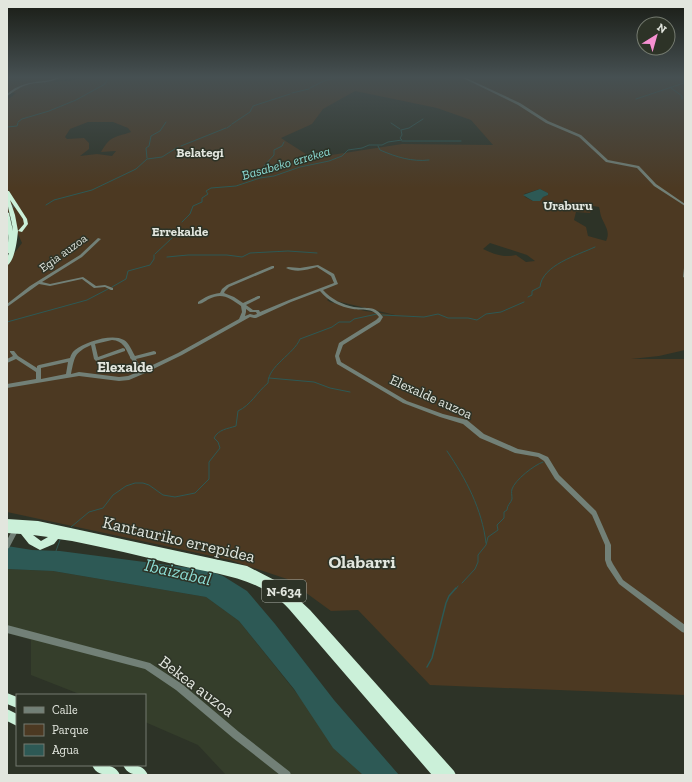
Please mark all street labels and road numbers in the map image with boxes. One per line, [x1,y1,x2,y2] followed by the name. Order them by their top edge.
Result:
[36,231,90,275] street label: Egia auzoa
[387,371,475,423] street label: Elexalde auzoa
[101,512,257,566] street label: Kantauriko errepidea
[262,580,306,602] road number: N-634
[155,651,239,721] street label: Bekea auzoa

